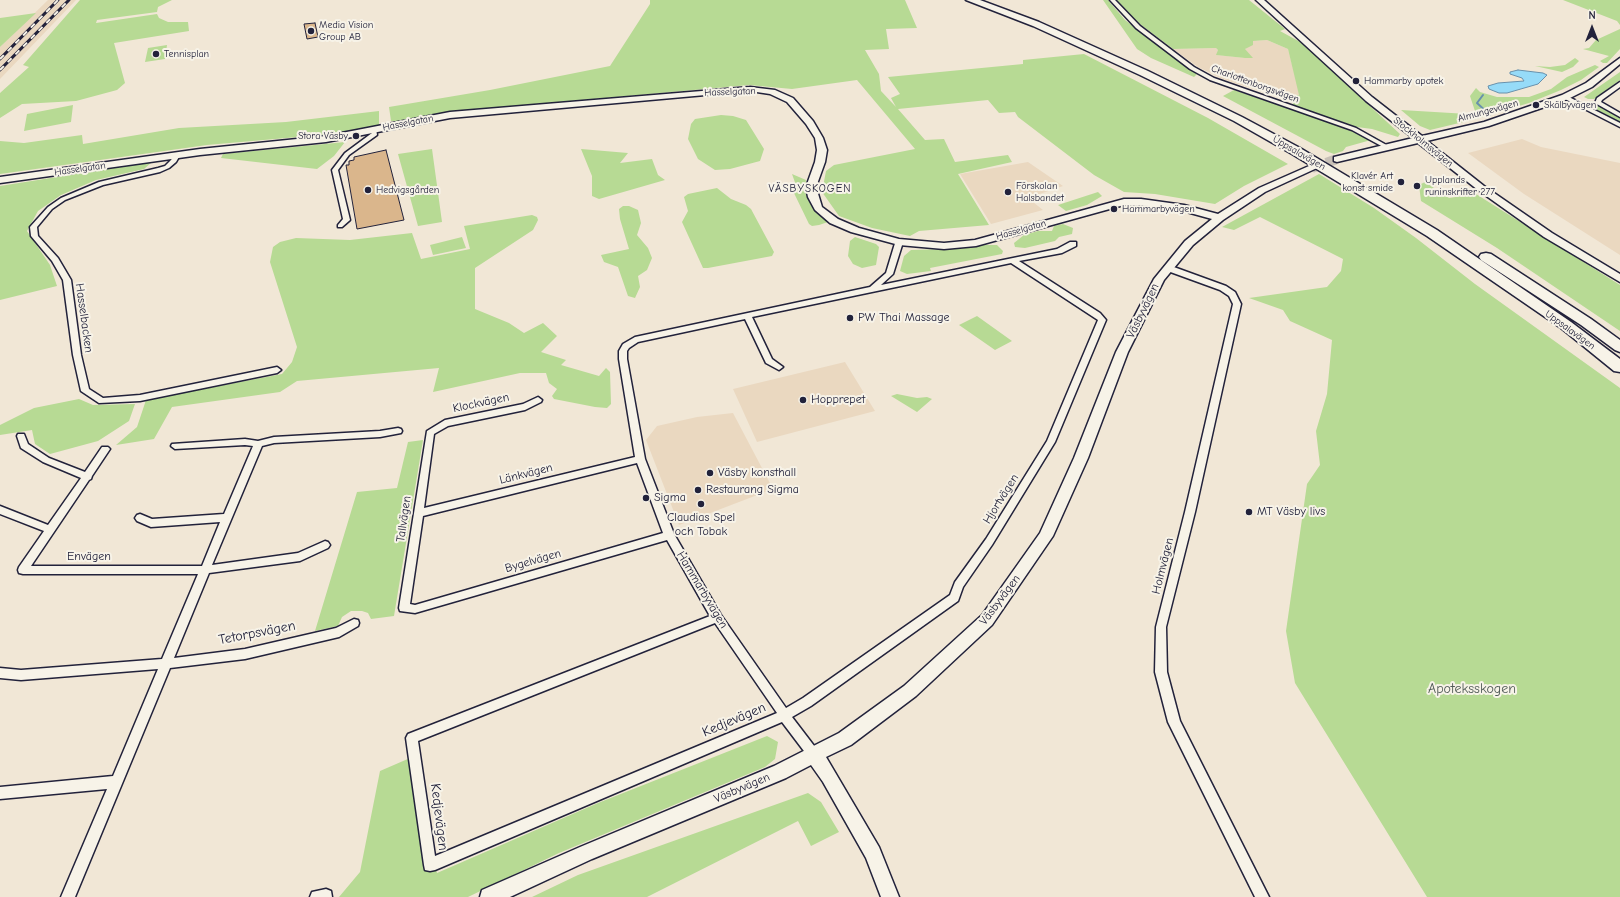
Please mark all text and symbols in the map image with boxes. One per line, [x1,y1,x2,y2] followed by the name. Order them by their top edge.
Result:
[1572,8,1612,48] north arrow
[1588,9,1596,22] text: N
[319,19,373,42] place label: Media Vision Group AB
[306,26,316,36] marker: Media Vision Group AB
[164,48,209,60] place label: Tennisplan
[151,49,161,59] marker: Tennisplan
[1209,63,1301,105] street label: Charlottenborgsvägen
[1364,75,1443,87] place label: Hammarby apotek
[1351,76,1361,86] marker: Hammarby apotek
[704,85,756,99] street label: Hasselgatan
[1456,97,1520,125] street label: Almungevägen
[1544,99,1596,111] place label: Skälbyvägen
[1531,100,1541,110] marker: Skälbyvägen
[382,112,434,134] street label: Hasselgatan
[1391,114,1455,170] street label: Stockholmsvägen
[298,130,348,142] place label: Stora Väsby
[351,131,361,141] marker: Stora Väsby
[1270,133,1328,173] street label: Uppsalavägen
[54,159,106,179] street label: Hasselgatan
[1342,170,1393,194] place label: Klavér Art konst smide
[1425,174,1495,198] place label: Upplands runinskrifter 277
[1396,177,1406,187] marker: Klavér Art konst smide
[1016,180,1064,204] place label: Förskolan Halsbandet
[1412,181,1422,191] marker: Upplands runinskrifter 277
[768,182,852,196] district label: VÄSBYSKOGEN
[376,184,439,196] place label: Hedvigsgården
[363,185,373,195] marker: Hedvigsgården
[1003,187,1013,197] marker: Förskolan Halsbandet
[1122,203,1195,215] place label: Hammarbyvägen
[1109,204,1119,214] marker: Hammarbyvägen
[995,217,1047,243] street label: Hasselgatan
[1124,281,1162,341] street label: Väsbyvägen
[72,282,96,354] street label: Hasselbacken
[1543,308,1597,352] street label: Uppsalavägen
[858,311,950,325] place label: PW Thai Massage
[845,313,855,323] marker: PW Thai Massage
[451,390,511,416] street label: Klockvägen
[811,393,865,407] place label: Hopprepet
[798,395,808,405] marker: Hopprepet
[498,460,554,488] street label: Länkvägen
[718,466,796,480] place label: Väsby konsthall
[705,468,715,478] marker: Väsby konsthall
[980,471,1022,527] street label: Hjortvägen
[706,483,799,497] place label: Restaurang Sigma
[693,485,703,495] marker: Restaurang Sigma
[654,491,686,505] place label: Sigma
[641,493,651,503] marker: Sigma
[394,495,414,543] street label: Tallvägen
[696,499,706,509] marker: Claudias Spel och Tobak
[1257,505,1325,519] place label: MT Väsby livs
[1244,507,1254,517] marker: MT Väsby livs
[667,511,735,539] place label: Claudias Spel och Tobak
[1149,536,1177,596] street label: Holmvägen
[503,546,563,576] street label: Bygelvägen
[673,549,731,631] street label: Hammarbyvägen
[67,550,111,564] street label: Envägen
[976,572,1024,628] street label: Väsbyvägen
[217,617,297,649] street label: Tetorpsvägen
[1428,681,1516,697] park label: Apoteksskogen
[700,699,768,741] street label: Kedjevägen
[712,770,772,806] street label: Väsbyvägen
[427,782,451,852] street label: Kedjevägen

